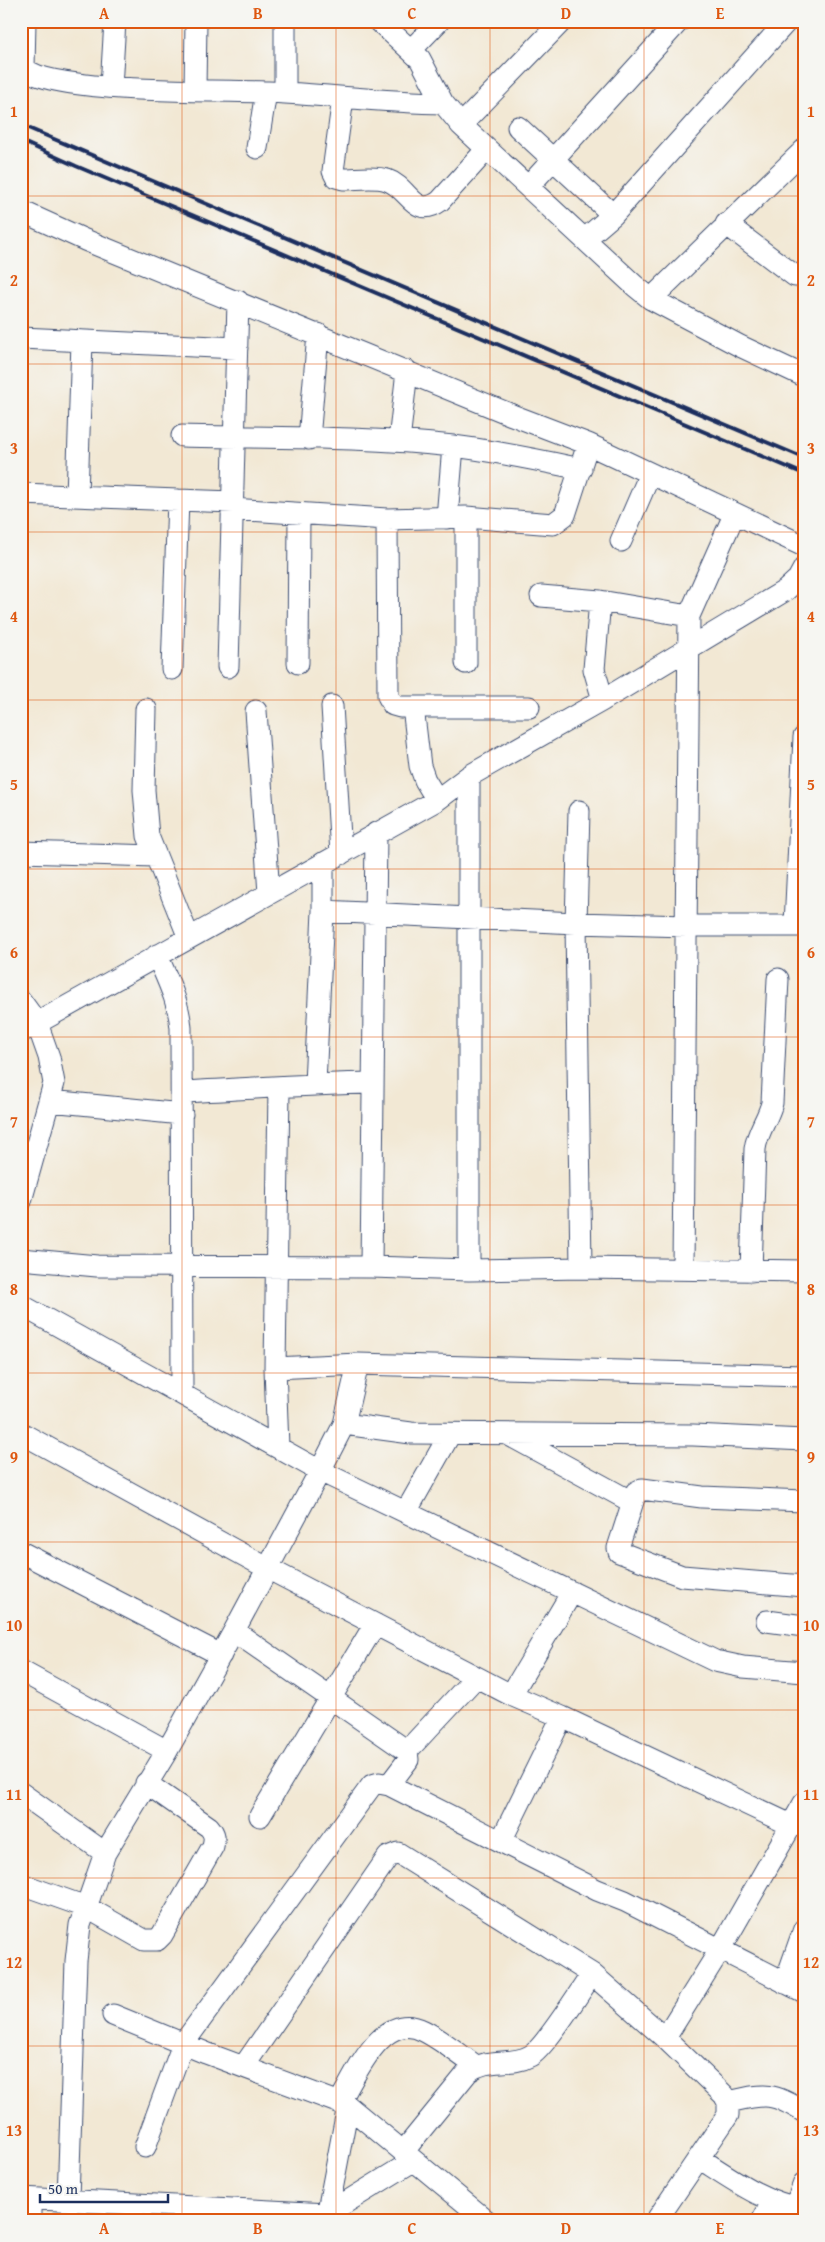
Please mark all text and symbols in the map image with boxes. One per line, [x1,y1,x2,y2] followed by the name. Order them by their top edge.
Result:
[99,1,110,25] text: A
[253,1,263,25] text: B
[407,1,417,25] text: C
[561,1,571,25] text: D
[716,1,725,25] text: E
[10,99,18,123] text: 1
[807,99,815,123] text: 1
[10,268,18,292] text: 2
[807,268,815,292] text: 2
[10,436,18,460] text: 3
[807,436,815,460] text: 3
[10,604,18,628] text: 4
[807,604,815,628] text: 4
[10,772,18,796] text: 5
[807,772,815,796] text: 5
[10,940,18,964] text: 6
[807,940,815,964] text: 6
[10,1109,18,1133] text: 7
[807,1109,815,1133] text: 7
[10,1277,18,1301] text: 8
[807,1277,815,1301] text: 8
[10,1445,18,1469] text: 9
[807,1445,815,1469] text: 9
[6,1613,22,1637] text: 10
[803,1613,819,1637] text: 10
[6,1782,22,1806] text: 11
[803,1782,819,1806] text: 11
[6,1950,22,1974] text: 12
[803,1950,819,1974] text: 12
[6,2118,22,2142] text: 13
[803,2118,819,2142] text: 13
[40,2172,168,2204] scale bar
[48,2178,79,2199] text: 50 m
[99,2216,110,2240] text: A
[253,2216,263,2240] text: B
[407,2216,417,2240] text: C
[561,2216,571,2240] text: D
[716,2216,725,2240] text: E

